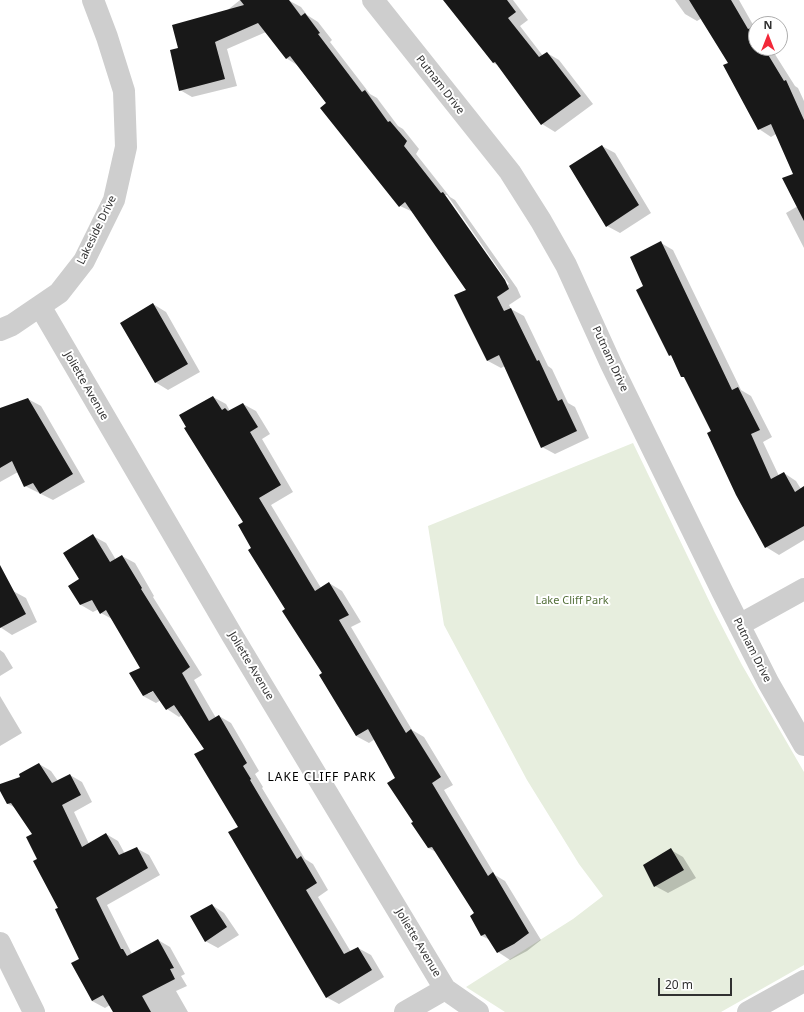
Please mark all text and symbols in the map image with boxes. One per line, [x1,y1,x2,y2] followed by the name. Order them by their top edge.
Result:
[748,16,788,56] north arrow
[764,17,772,32] text: N
[413,53,467,117] street label: Putnam Drive
[75,193,119,267] street label: Lakeside Drive
[589,324,631,394] street label: Putnam Drive
[61,349,111,423] street label: Joliette Avenue
[535,594,609,608] park label: Lake Cliff Park
[730,615,774,685] street label: Putnam Drive
[225,630,277,702] street label: Joliette Avenue
[268,771,376,785] district label: LAKE CLIFF PARK
[392,907,444,979] street label: Joliette Avenue
[660,970,734,996] scale bar
[665,976,693,993] text: 20 m

